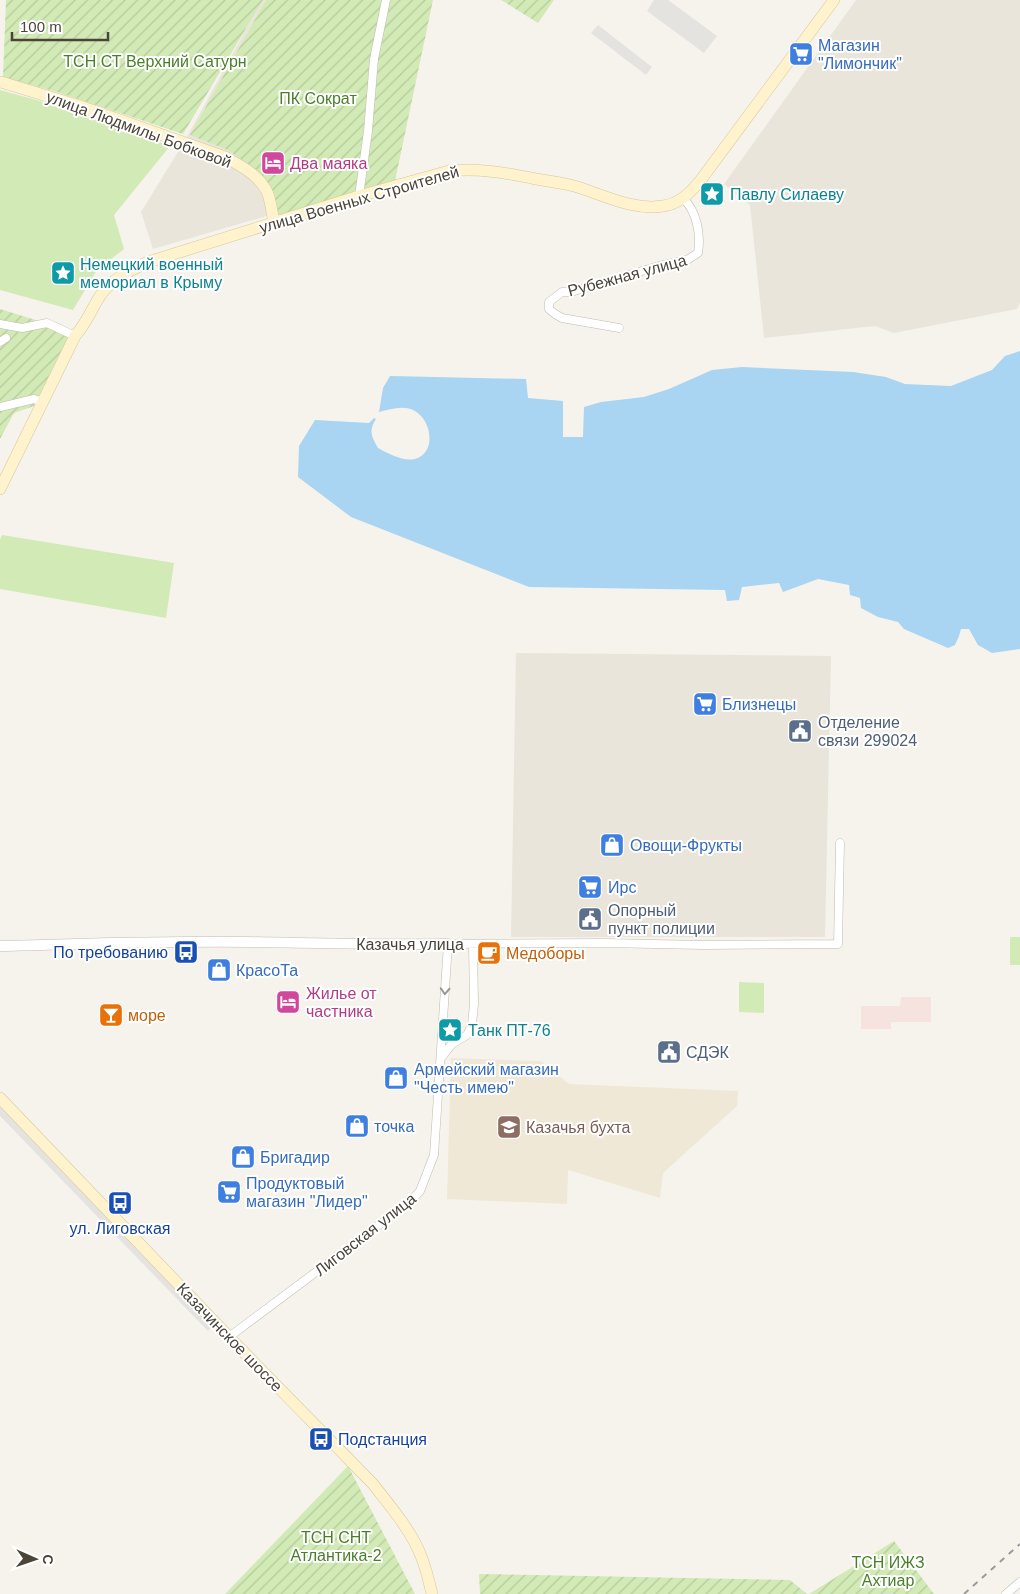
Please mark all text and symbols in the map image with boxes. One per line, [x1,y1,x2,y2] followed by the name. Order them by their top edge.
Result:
[12,10,109,42] scale bar
[20,18,62,35] text: 100 m
[818,37,902,72] place label: Магазин "Лимончик"
[788,41,814,67] supermarket icon: Магазин "Лимончик"
[63,53,247,70] park label: ТСН СТ Верхний Сатурн
[44,88,234,171] street label: улица Людмилы Бобковой
[279,90,357,107] park label: ПК Сократ
[260,150,286,176] hotel icon: Два маяка
[290,155,367,172] place label: Два маяка
[257,163,461,236] street label: улица Военных Строителей
[699,181,725,207] place icon: Павлу Силаеву
[730,186,844,203] place label: Павлу Силаеву
[566,251,688,299] street label: Рубежная улица
[80,256,223,291] place label: Немецкий военный мемориал в Крыму
[50,260,76,286] place icon: Немецкий военный мемориал в Крыму
[692,691,718,717] supermarket icon: Близнецы
[722,696,796,713] place label: Близнецы
[818,714,917,749] place label: Отделение связи 299024
[787,718,813,744] public building icon: Отделение связи 299024
[599,832,625,858] shop icon: Овощи-Фрукты
[630,837,742,854] place label: Овощи-Фрукты
[577,874,603,900] supermarket icon: Ирс
[608,879,636,896] place label: Ирс
[608,902,715,937] place label: Опорный пункт полиции
[577,906,603,932] public building icon: Опорный пункт полиции
[356,936,464,953] street label: Казачья улица
[173,939,199,965] bus stop icon: По требованию
[476,940,502,966] cafe icon: Медоборы
[53,944,168,961] place label: По требованию
[506,945,585,962] place label: Медоборы
[206,957,232,983] shop icon: КрасоТа
[236,962,298,979] place label: КрасоТа
[306,985,377,1020] place label: Жилье от частника
[440,988,451,996] one-way arrow
[275,989,301,1015] hotel icon: Жилье от частника
[98,1002,124,1028] bar icon: море
[128,1007,166,1024] place label: море
[437,1017,463,1043] place icon: Танк ПТ-76
[468,1022,551,1039] place label: Танк ПТ-76
[656,1039,682,1065] public building icon: СДЭК
[686,1044,730,1061] place label: СДЭК
[414,1061,559,1096] place label: Армейский магазин "Честь имею"
[383,1065,409,1091] shop icon: Армейский магазин "Честь имею"
[344,1113,370,1139] shop icon: точка
[496,1114,522,1140] school or university icon: Казачья бухта
[374,1118,414,1135] place label: точка
[526,1119,630,1136] place label: Казачья бухта
[230,1144,256,1170] shop icon: Бригадир
[260,1149,330,1166] place label: Бригадир
[246,1175,368,1210] place label: Продуктовый магазин "Лидер"
[216,1179,242,1205] supermarket icon: Продуктовый магазин "Лидер"
[107,1190,133,1216] bus stop icon: ул. Лиговская
[311,1190,419,1279] street label: Лиговская улица
[70,1220,170,1237] place label: ул. Лиговская
[173,1280,286,1395] street label: Казачинское шоссе
[308,1426,334,1452] bus stop icon: Подстанция
[338,1431,427,1448] place label: Подстанция
[290,1529,382,1564] park label: ТСН СНТ Атлантика-2
[10,1534,60,1584] north arrow
[40,1554,56,1565] text: С
[851,1554,925,1589] park label: ТСН ИЖЗ Ахтиар

